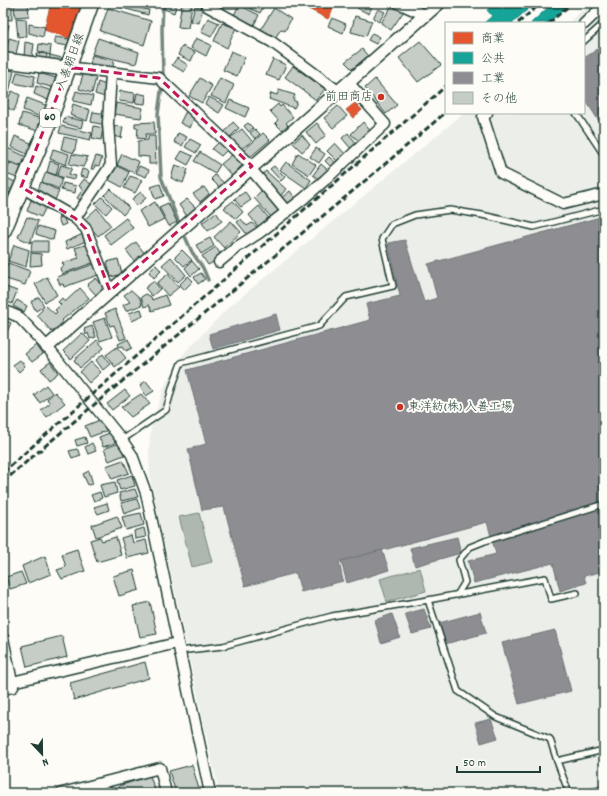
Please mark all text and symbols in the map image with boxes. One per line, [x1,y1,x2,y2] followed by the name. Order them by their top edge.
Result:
[445,22,585,114] legend
[53,31,89,93] street label: 入善朝日線
[481,31,505,48] text: 商業
[481,51,505,68] text: 公共
[481,71,505,88] text: 工業
[325,89,373,106] place label: 前田商店
[481,91,517,108] text: その他
[376,92,386,102] marker: 前田商店
[40,109,60,127] road number: 60
[408,399,513,416] place label: 東洋紡(株) 入善工場
[395,402,405,412] marker: 東洋紡(株) 入善工場
[22,734,62,774] north arrow
[457,748,540,774] scale bar
[39,753,51,770] text: N
[463,755,486,772] text: 50 m

